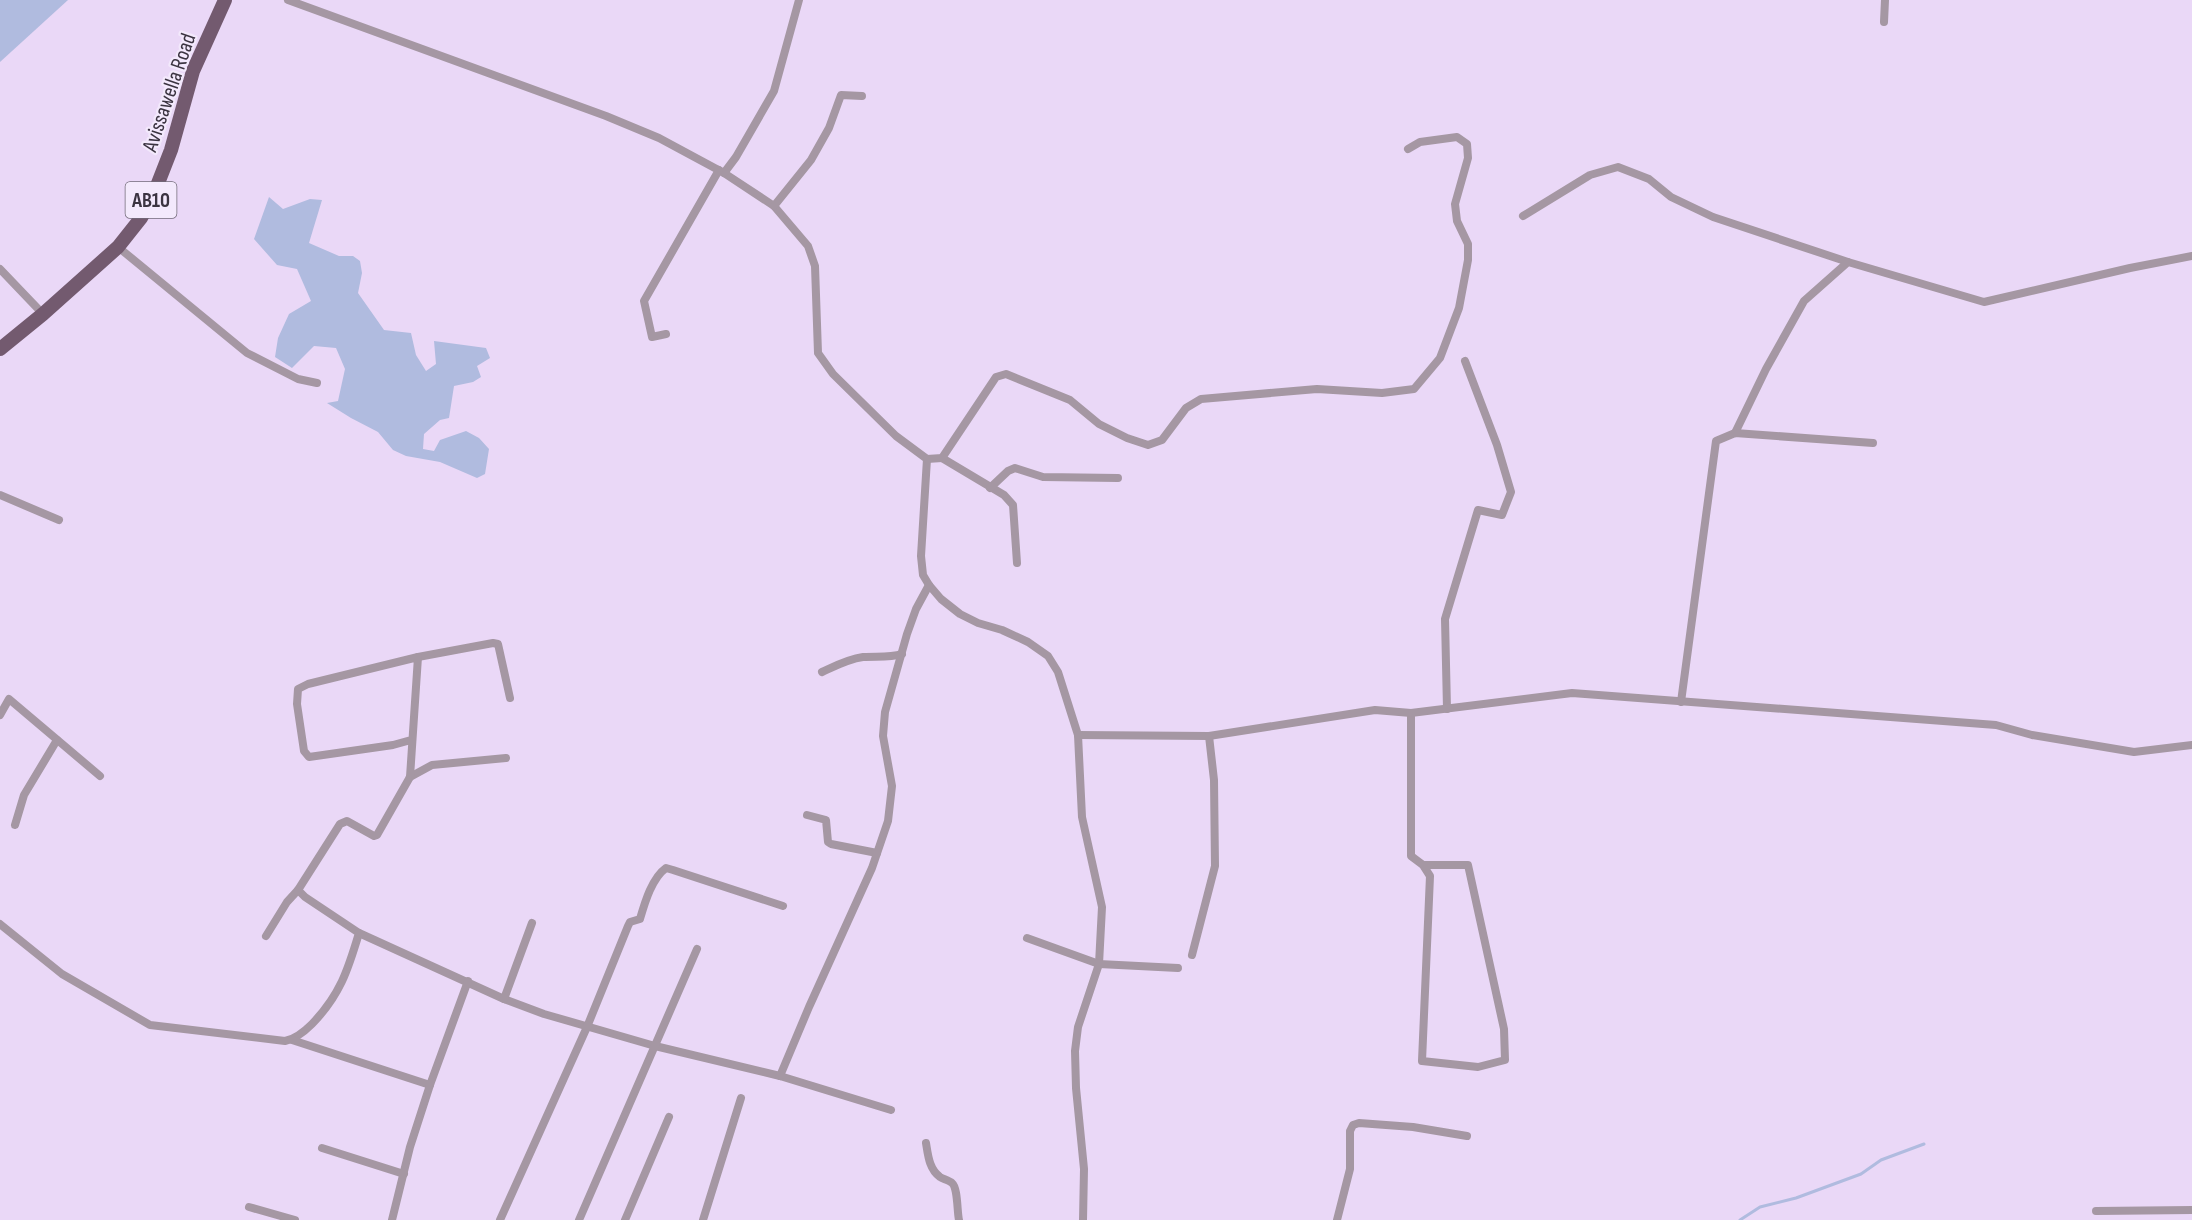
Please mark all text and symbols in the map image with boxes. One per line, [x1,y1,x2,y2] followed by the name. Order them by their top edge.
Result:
[136,30,202,156] street label: Avissawella Road
[126,182,176,218] road number: AB10

